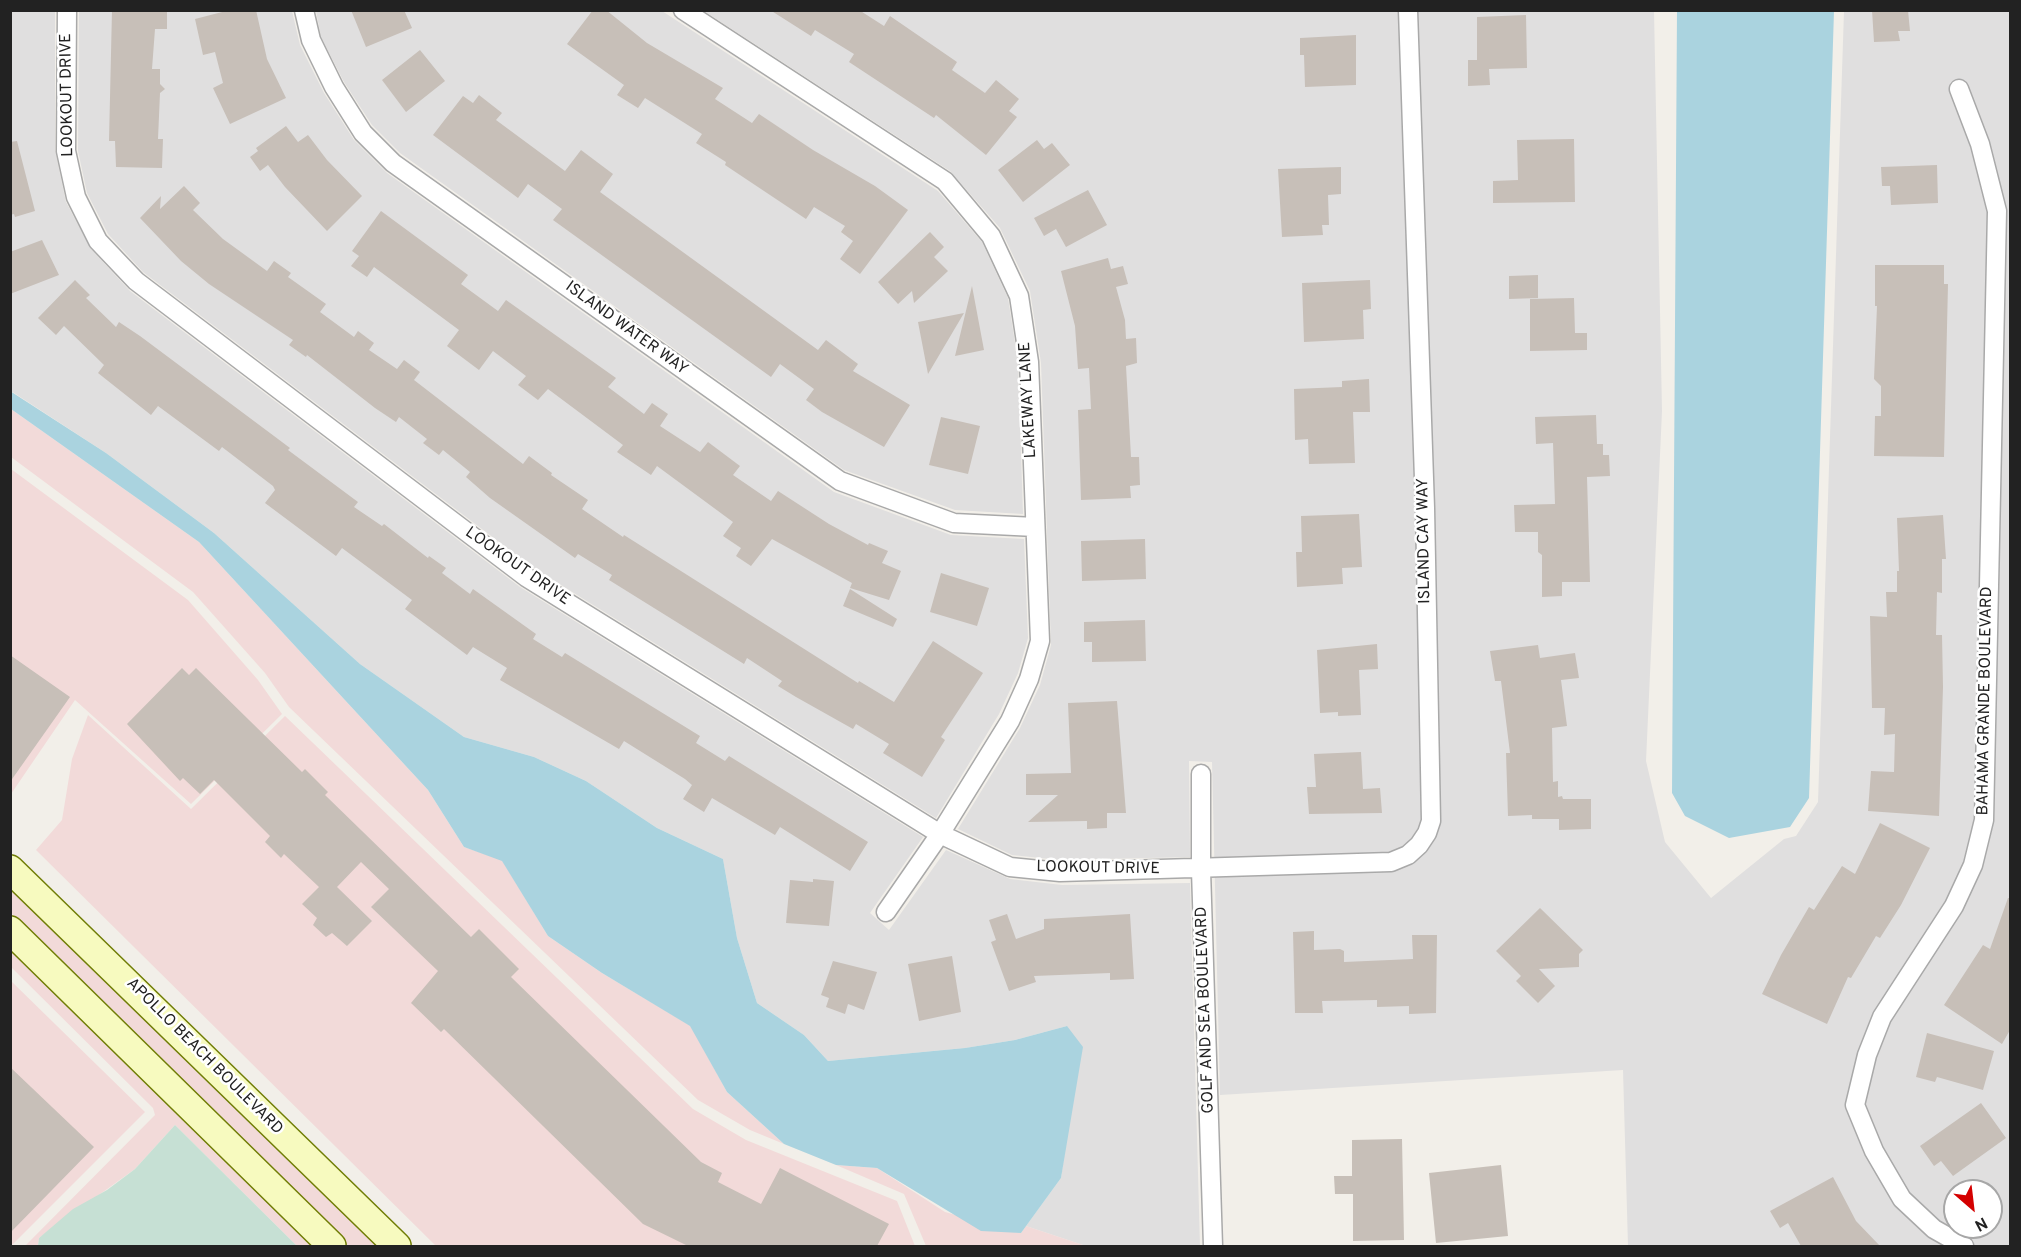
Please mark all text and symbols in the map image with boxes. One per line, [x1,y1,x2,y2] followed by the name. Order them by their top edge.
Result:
[57,33,79,157] street label: LOOKOUT DRIVE
[561,278,691,380] street label: ISLAND WATER WAY
[1016,341,1042,459] street label: LAKEWAY LANE
[1414,478,1436,604] street label: ISLAND CAY WAY
[461,524,573,610] street label: LOOKOUT DRIVE
[1974,586,1998,816] street label: BAHAMA GRANDE BOULEVARD
[1036,858,1160,880] street label: LOOKOUT DRIVE
[1193,906,1219,1114] street label: GOLF AND SEA BOULEVARD
[122,975,286,1139] street label: APOLLO BEACH BOULEVARD
[1943,1179,2003,1239] north arrow
[1971,1212,1990,1235] text: N

